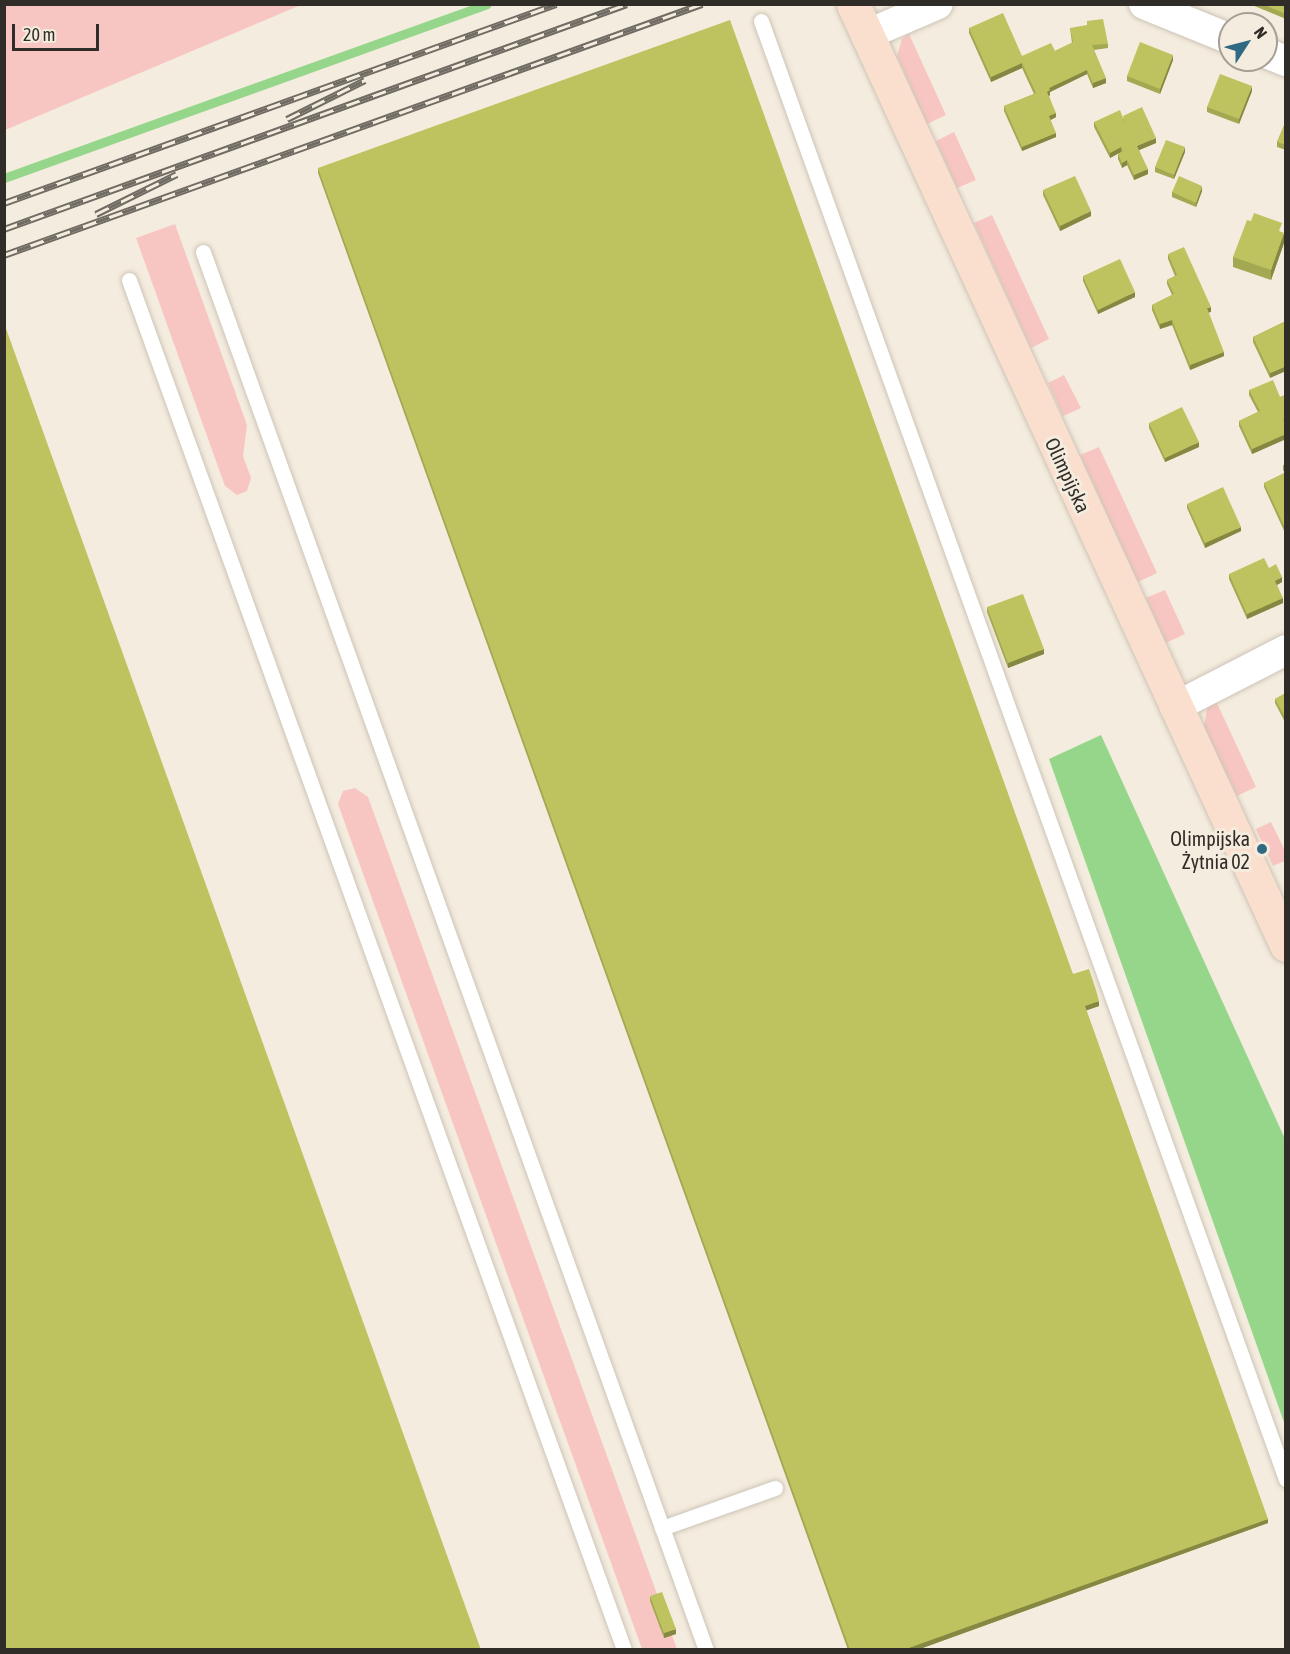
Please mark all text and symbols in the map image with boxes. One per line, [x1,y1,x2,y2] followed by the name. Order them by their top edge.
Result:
[15,12,102,50] scale bar
[1218,12,1278,72] north arrow
[1251,23,1271,42] text: N
[23,24,55,45] text: 20 m
[1040,434,1096,516] street label: Olimpijska
[1170,826,1250,873] place label: Olimpijska Żytnia 02
[1255,842,1269,856] marker: Olimpijska Żytnia 02

